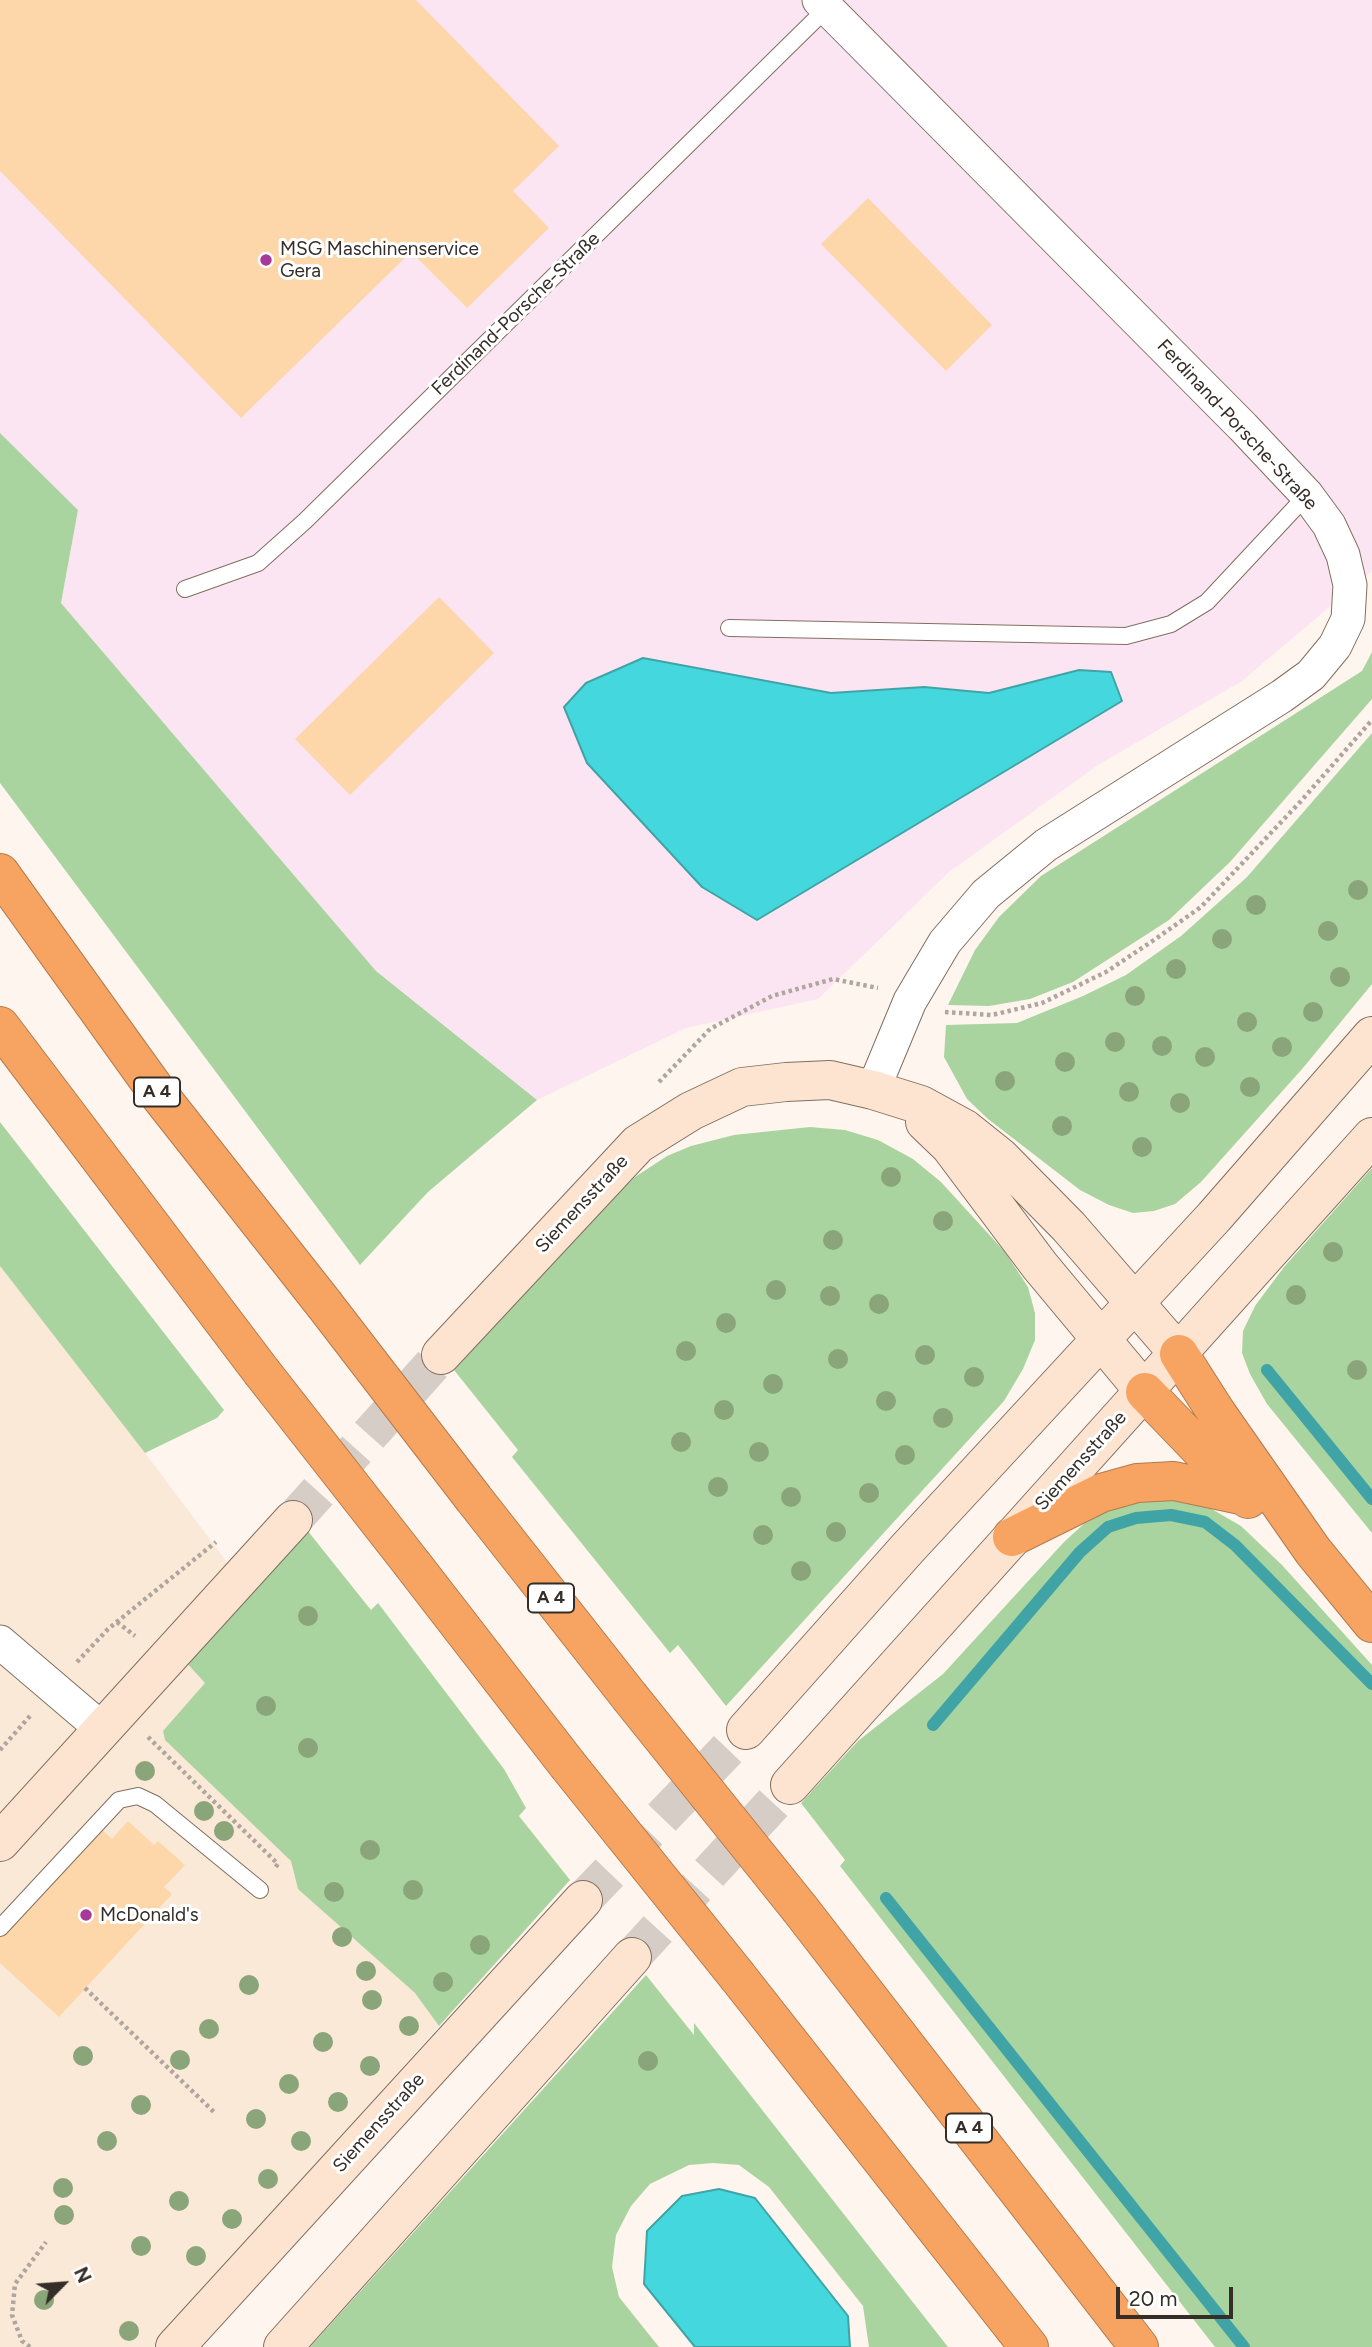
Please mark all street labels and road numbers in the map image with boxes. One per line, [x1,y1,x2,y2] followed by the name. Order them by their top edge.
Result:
[427,228,605,400] street label: Ferdinand-Porsche-Straße
[1152,335,1322,515] street label: Ferdinand-Porsche-Straße
[134,1078,180,1106] road number: A 4
[531,1150,633,1258] street label: Siemensstraße
[1030,1407,1132,1515] street label: Siemensstraße
[528,1583,574,1612] road number: A 4
[328,2069,430,2177] street label: Siemensstraße
[946,2114,992,2142] road number: A 4

